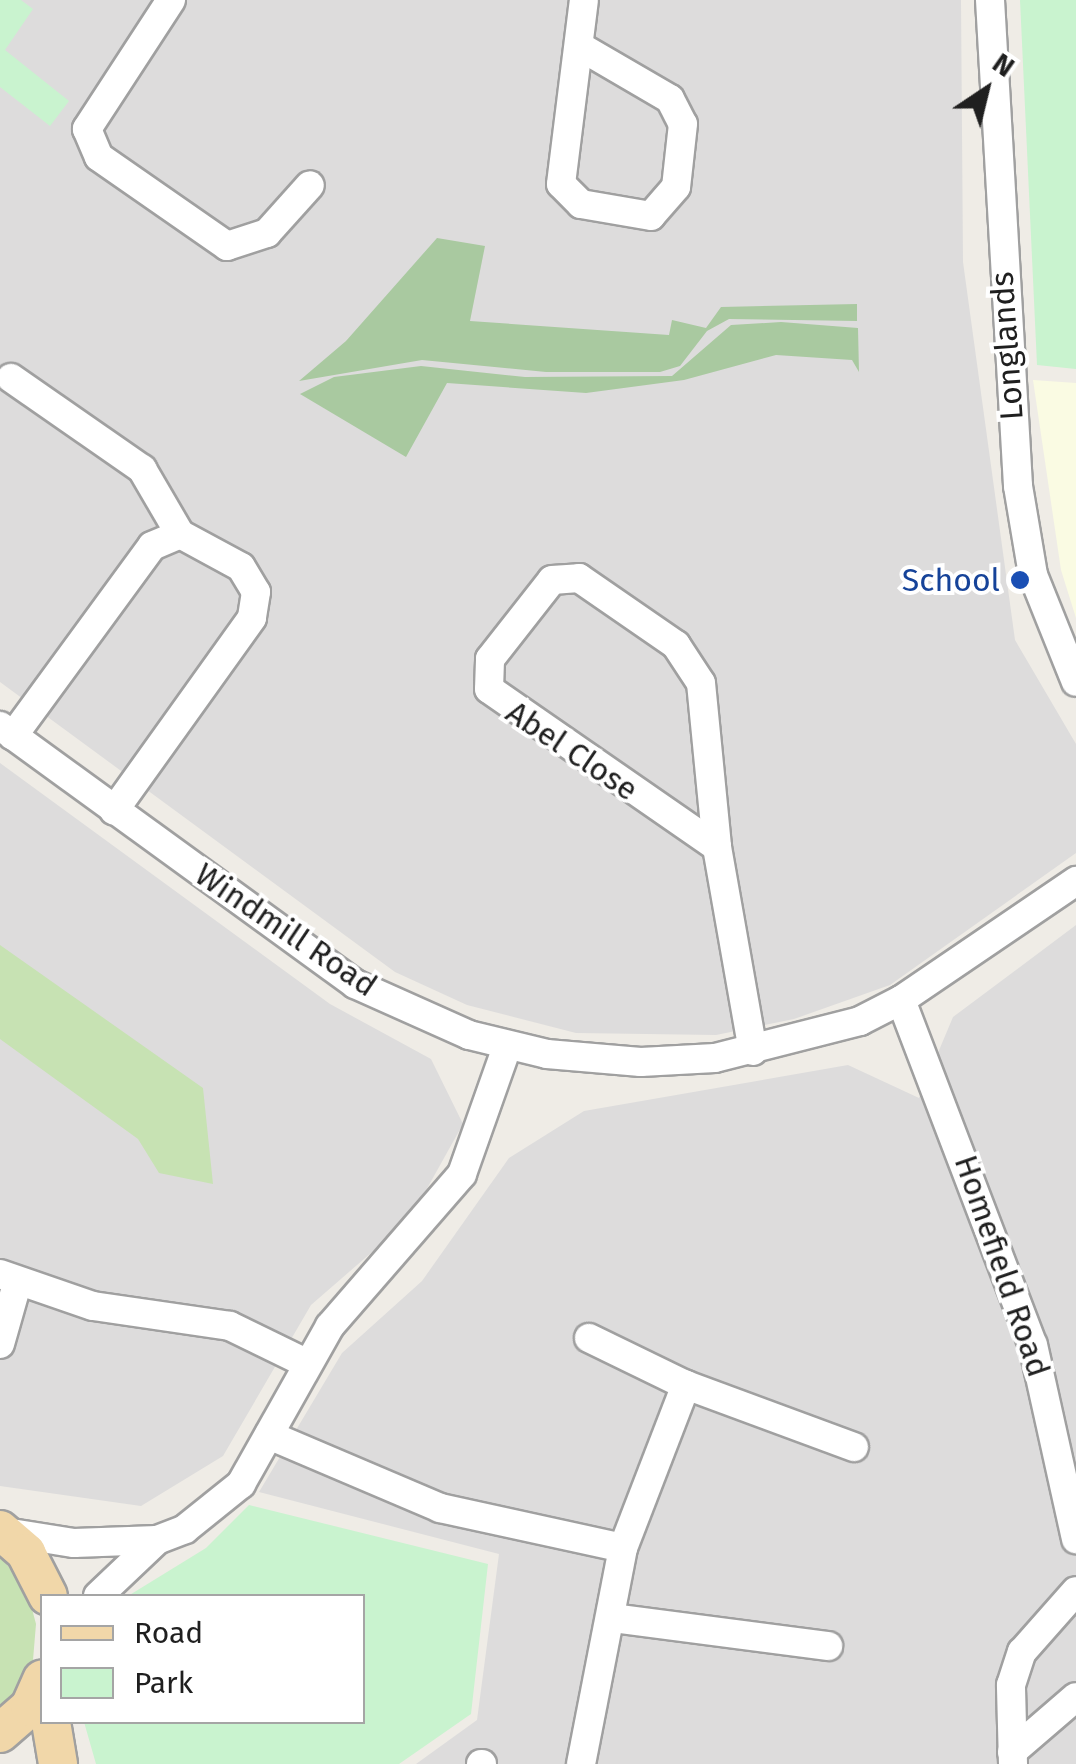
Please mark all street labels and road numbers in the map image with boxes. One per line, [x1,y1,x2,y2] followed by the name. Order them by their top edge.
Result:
[983,271,1031,421] street label: Longlands
[499,693,645,809] street label: Abel Close
[188,855,384,1005] street label: Windmill Road
[946,1150,1058,1382] street label: Homefield Road

